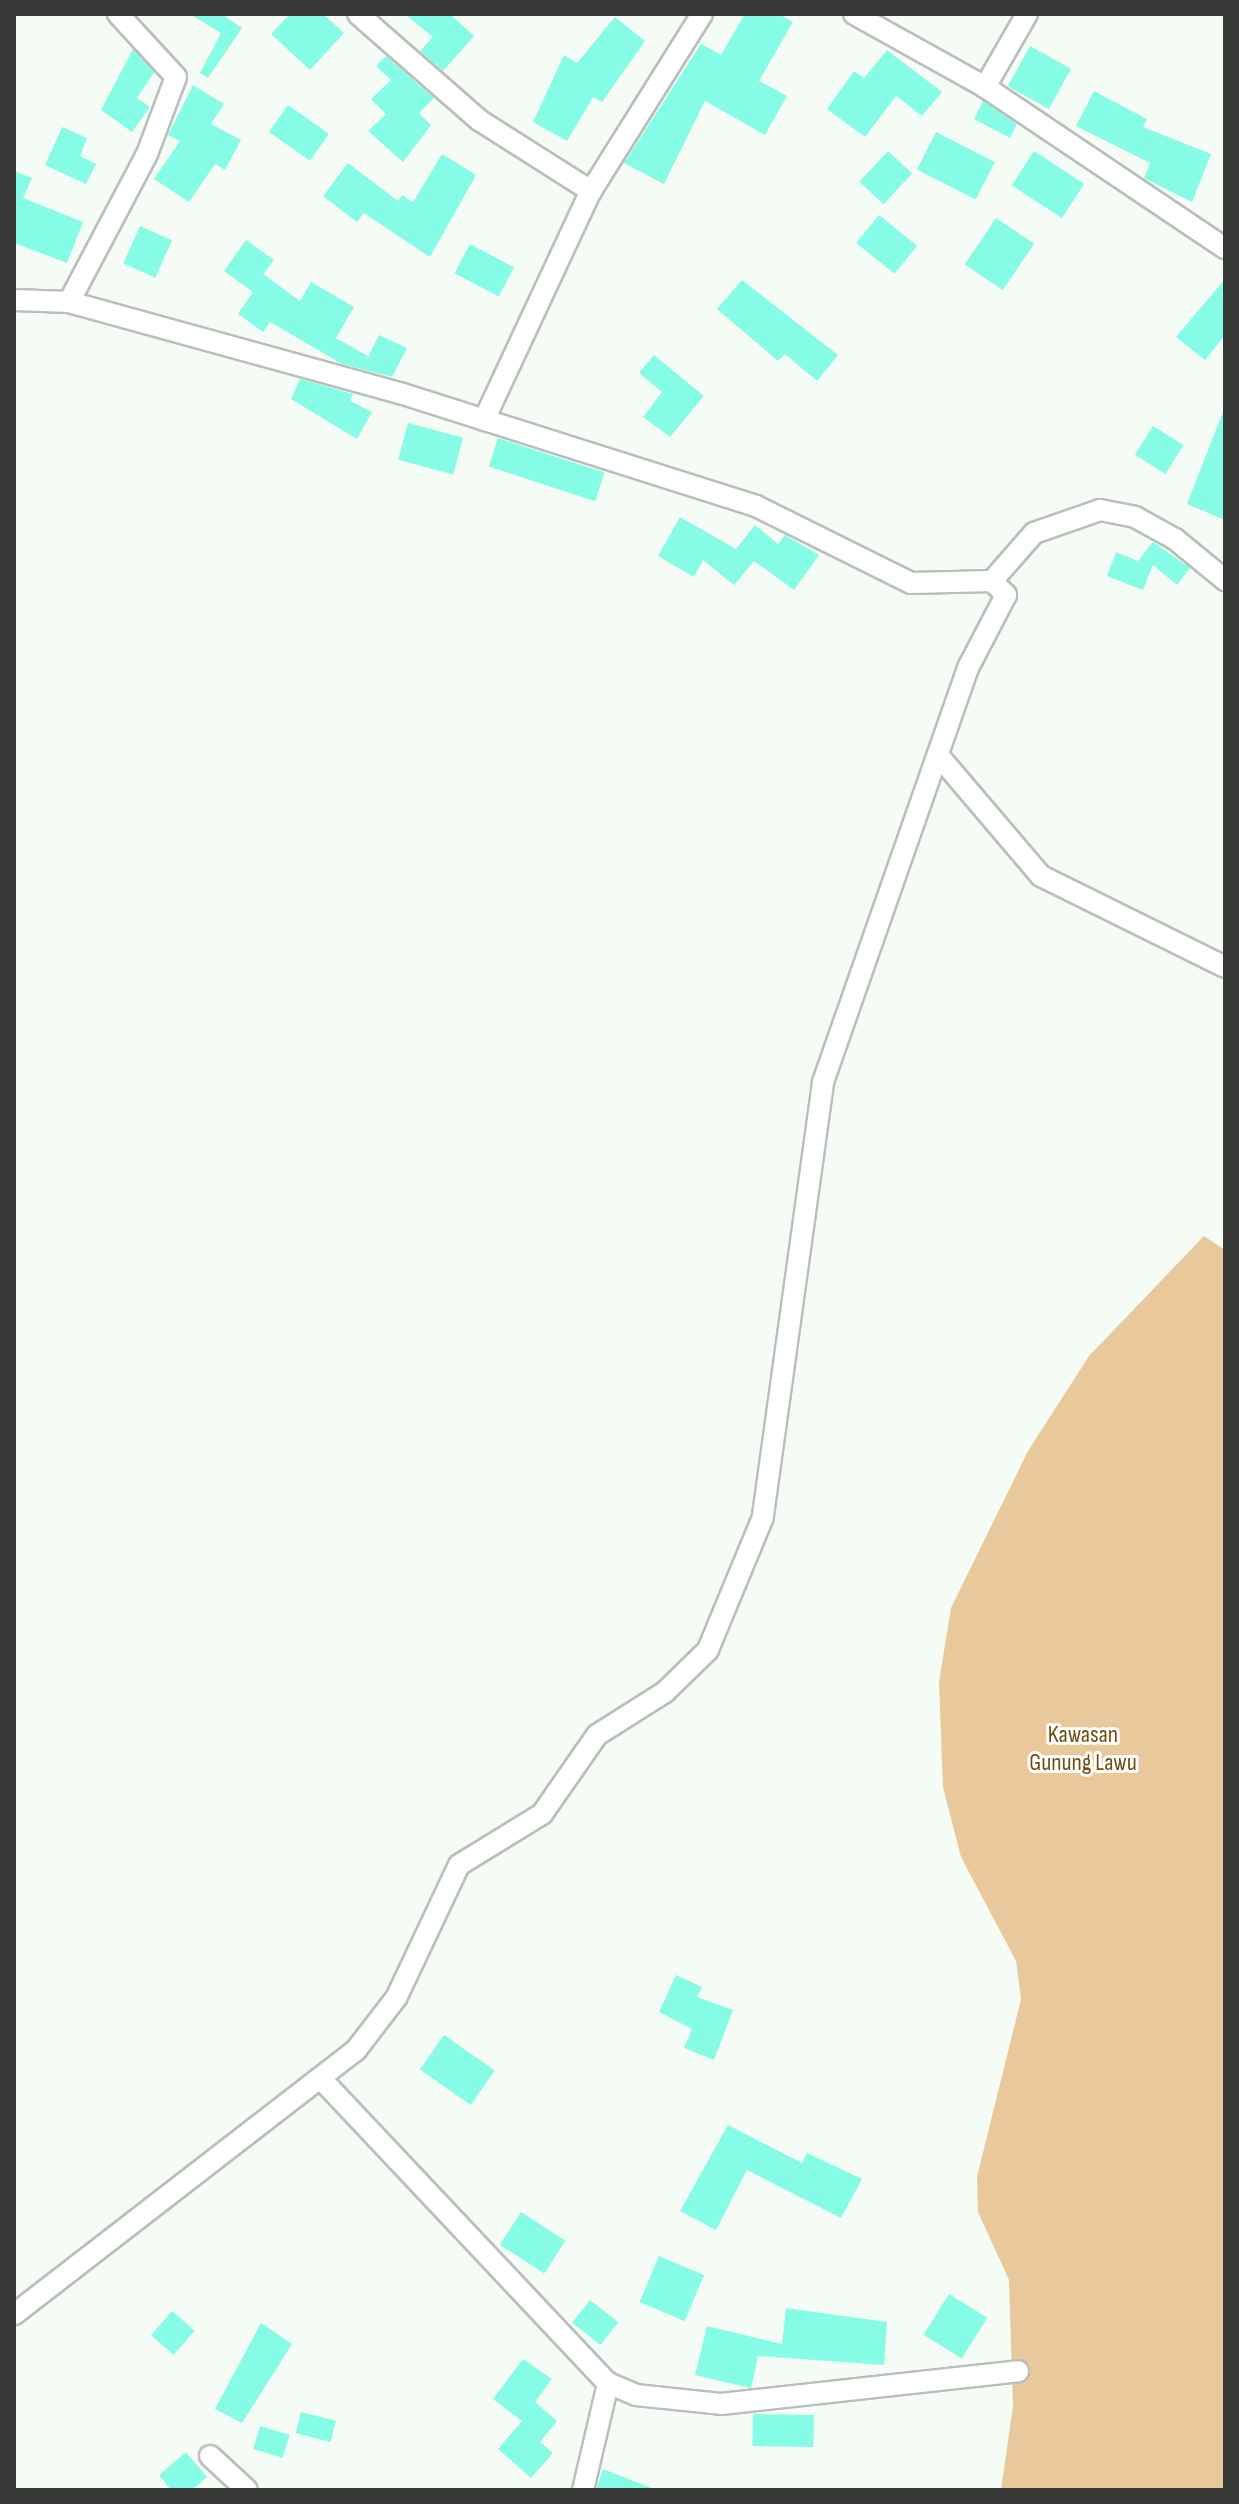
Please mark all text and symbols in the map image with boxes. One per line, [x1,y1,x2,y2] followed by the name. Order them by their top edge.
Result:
[1029,1721,1137,1777] park label: Kawasan Gunung Lawu

